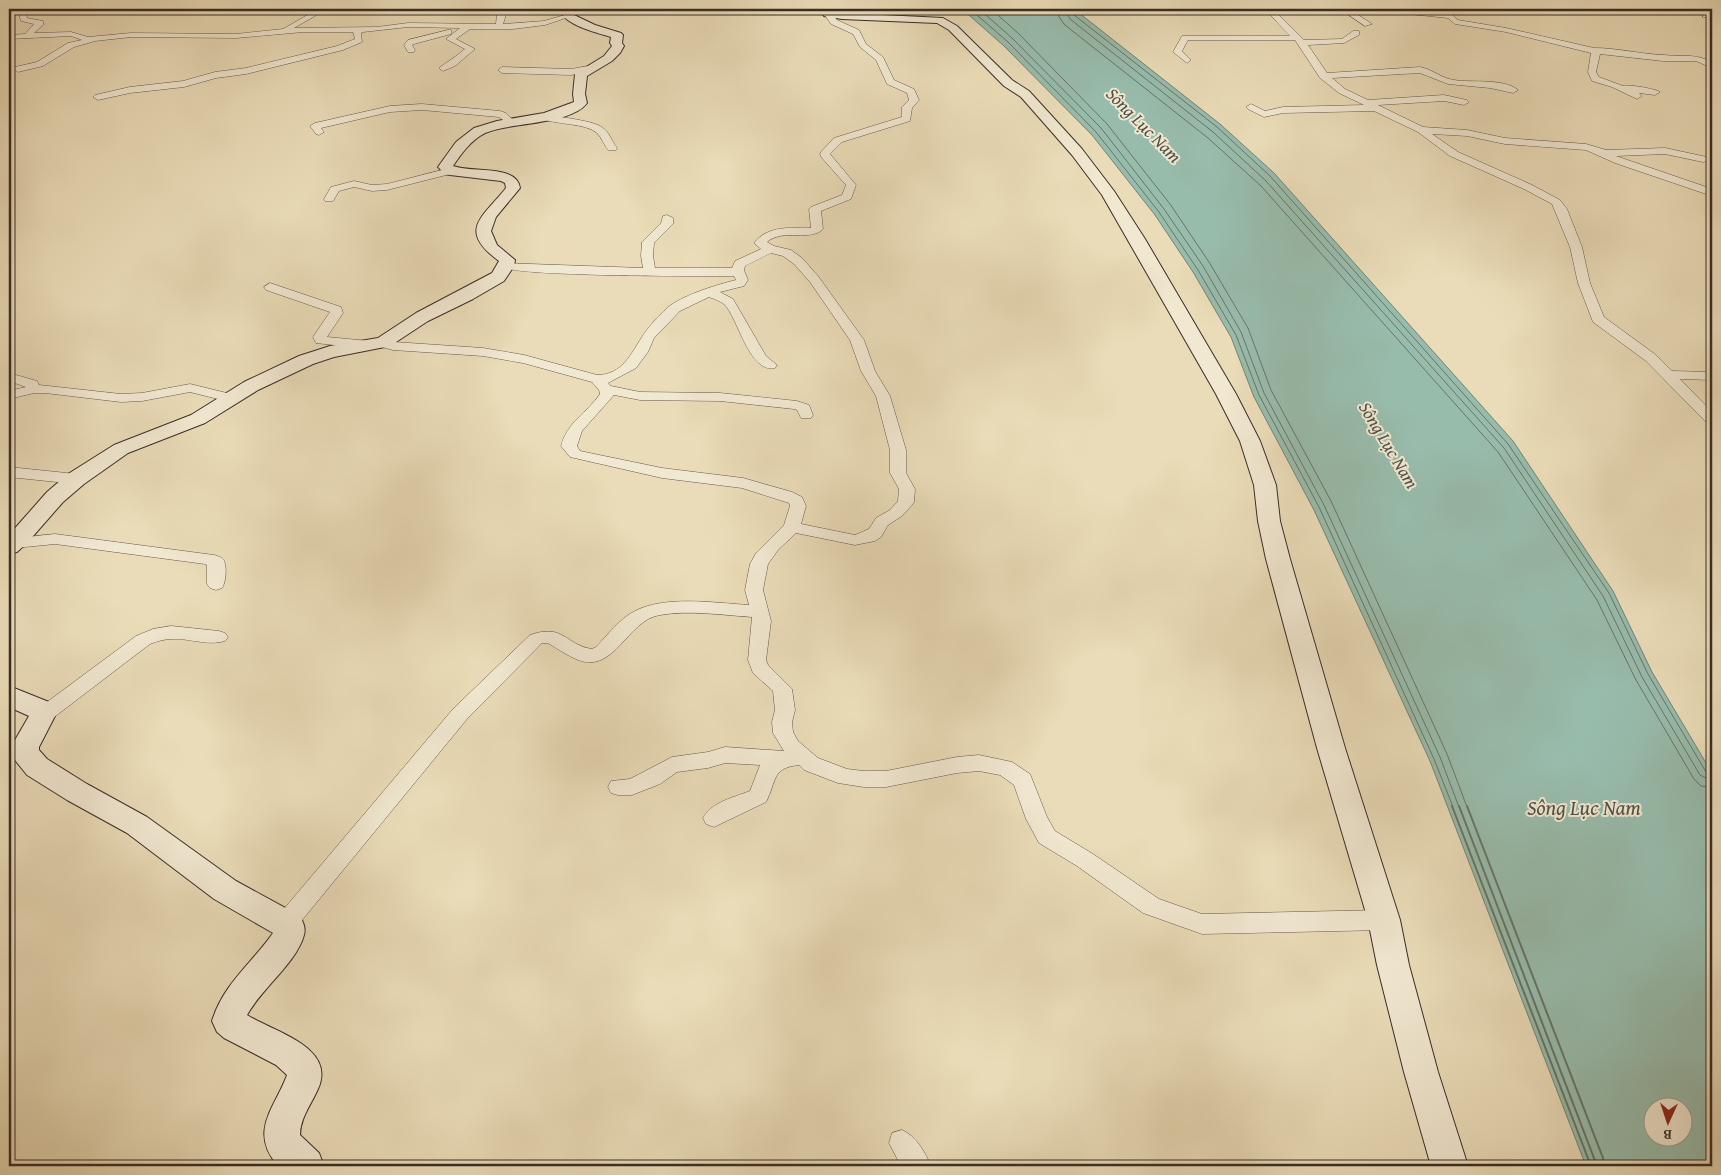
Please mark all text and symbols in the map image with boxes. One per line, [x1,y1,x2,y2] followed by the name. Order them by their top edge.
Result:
[1100,81,1188,169] water label: Sông Lục Nam
[1352,396,1426,494] water label: Sông Lục Nam
[1527,792,1641,823] water label: Sông Lục Nam
[1644,1098,1694,1148] north arrow
[1662,1125,1672,1145] text: B

